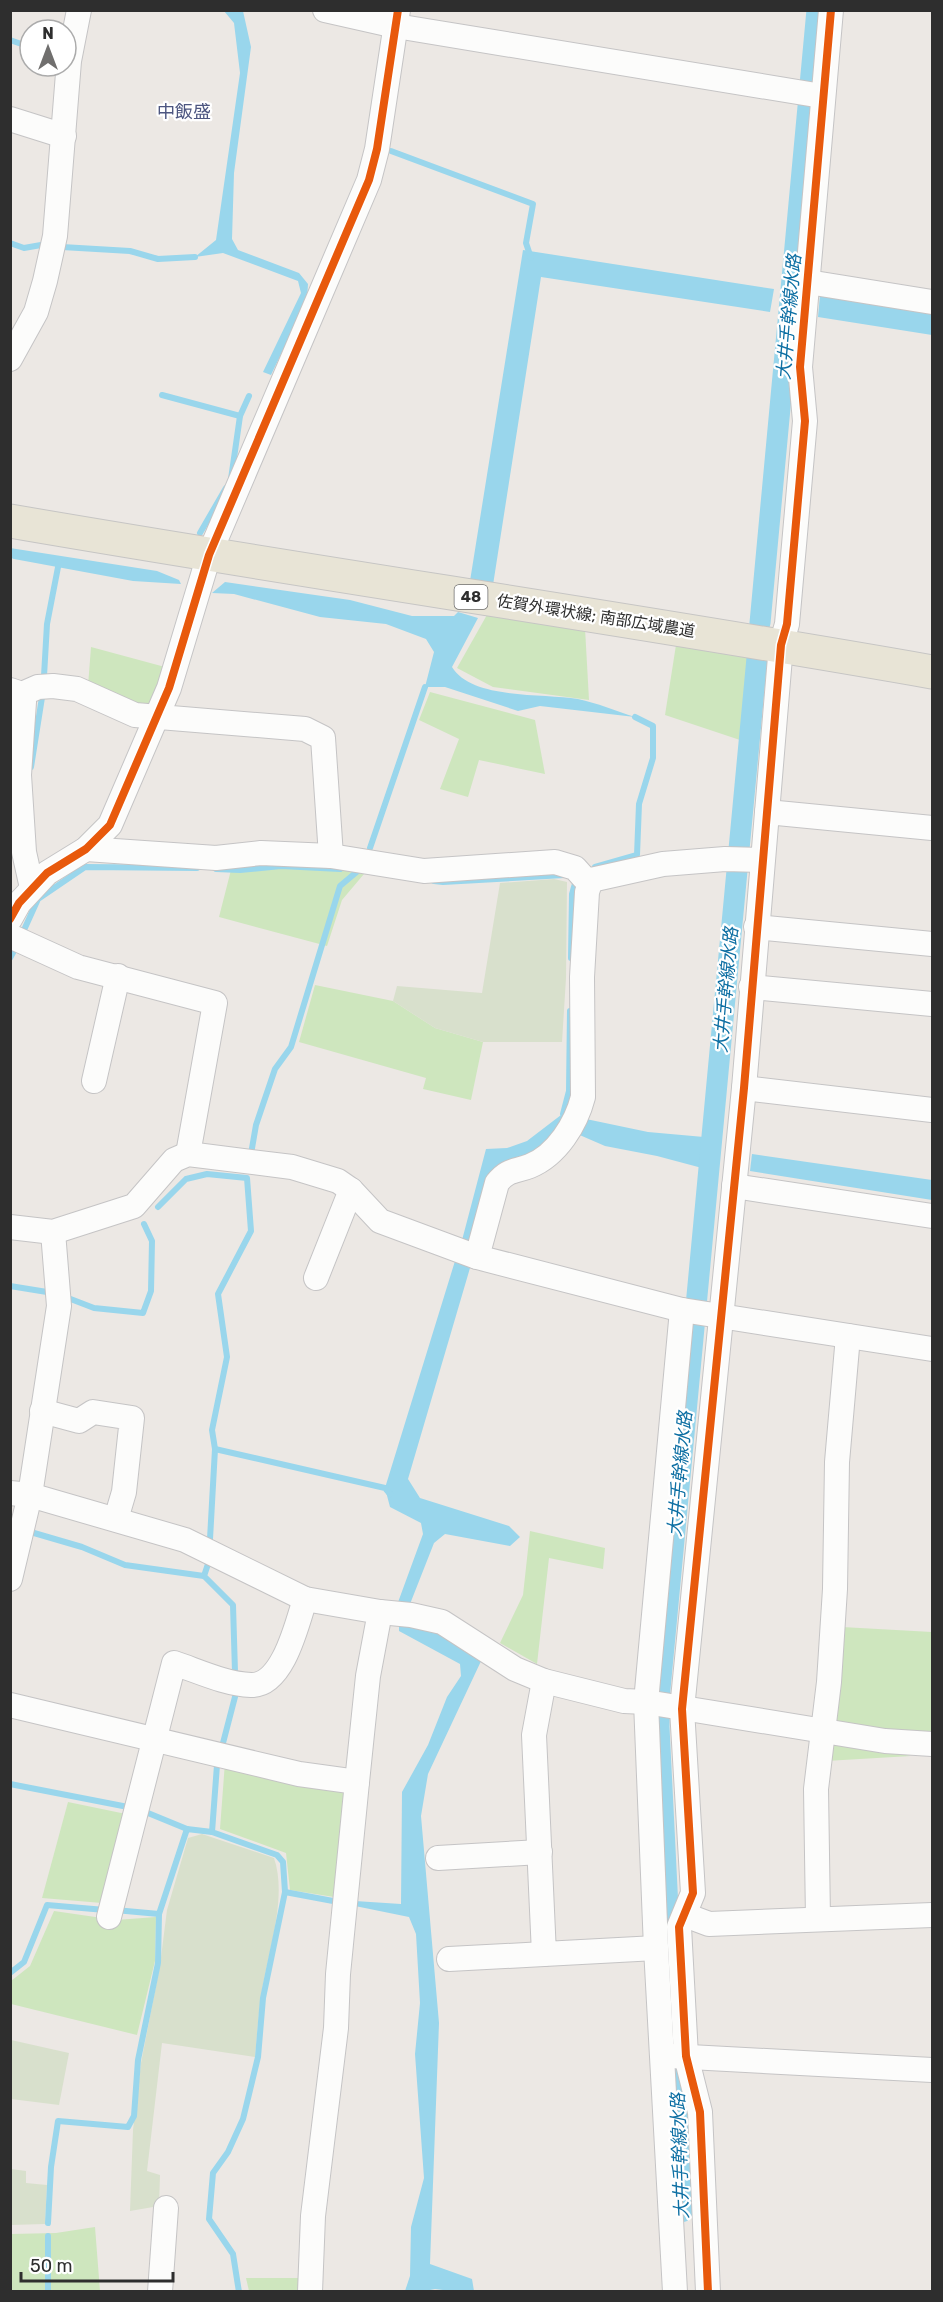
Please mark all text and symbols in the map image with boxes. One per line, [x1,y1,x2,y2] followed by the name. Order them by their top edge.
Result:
[18,18,78,78] north arrow
[42,24,54,43] text: N
[157,101,211,123] district label: 中飯盛
[773,251,806,381] water label: 大井手幹線水路
[454,585,488,609] road number: 48
[496,591,696,641] street label: 佐賀外環状線; 南部広域農道
[710,924,743,1054] water label: 大井手幹線水路
[664,1408,697,1538] water label: 大井手幹線水路
[667,2091,693,2219] water label: 大井手幹線水路
[21,2245,172,2283] scale bar
[30,2255,73,2277] text: 50 m

